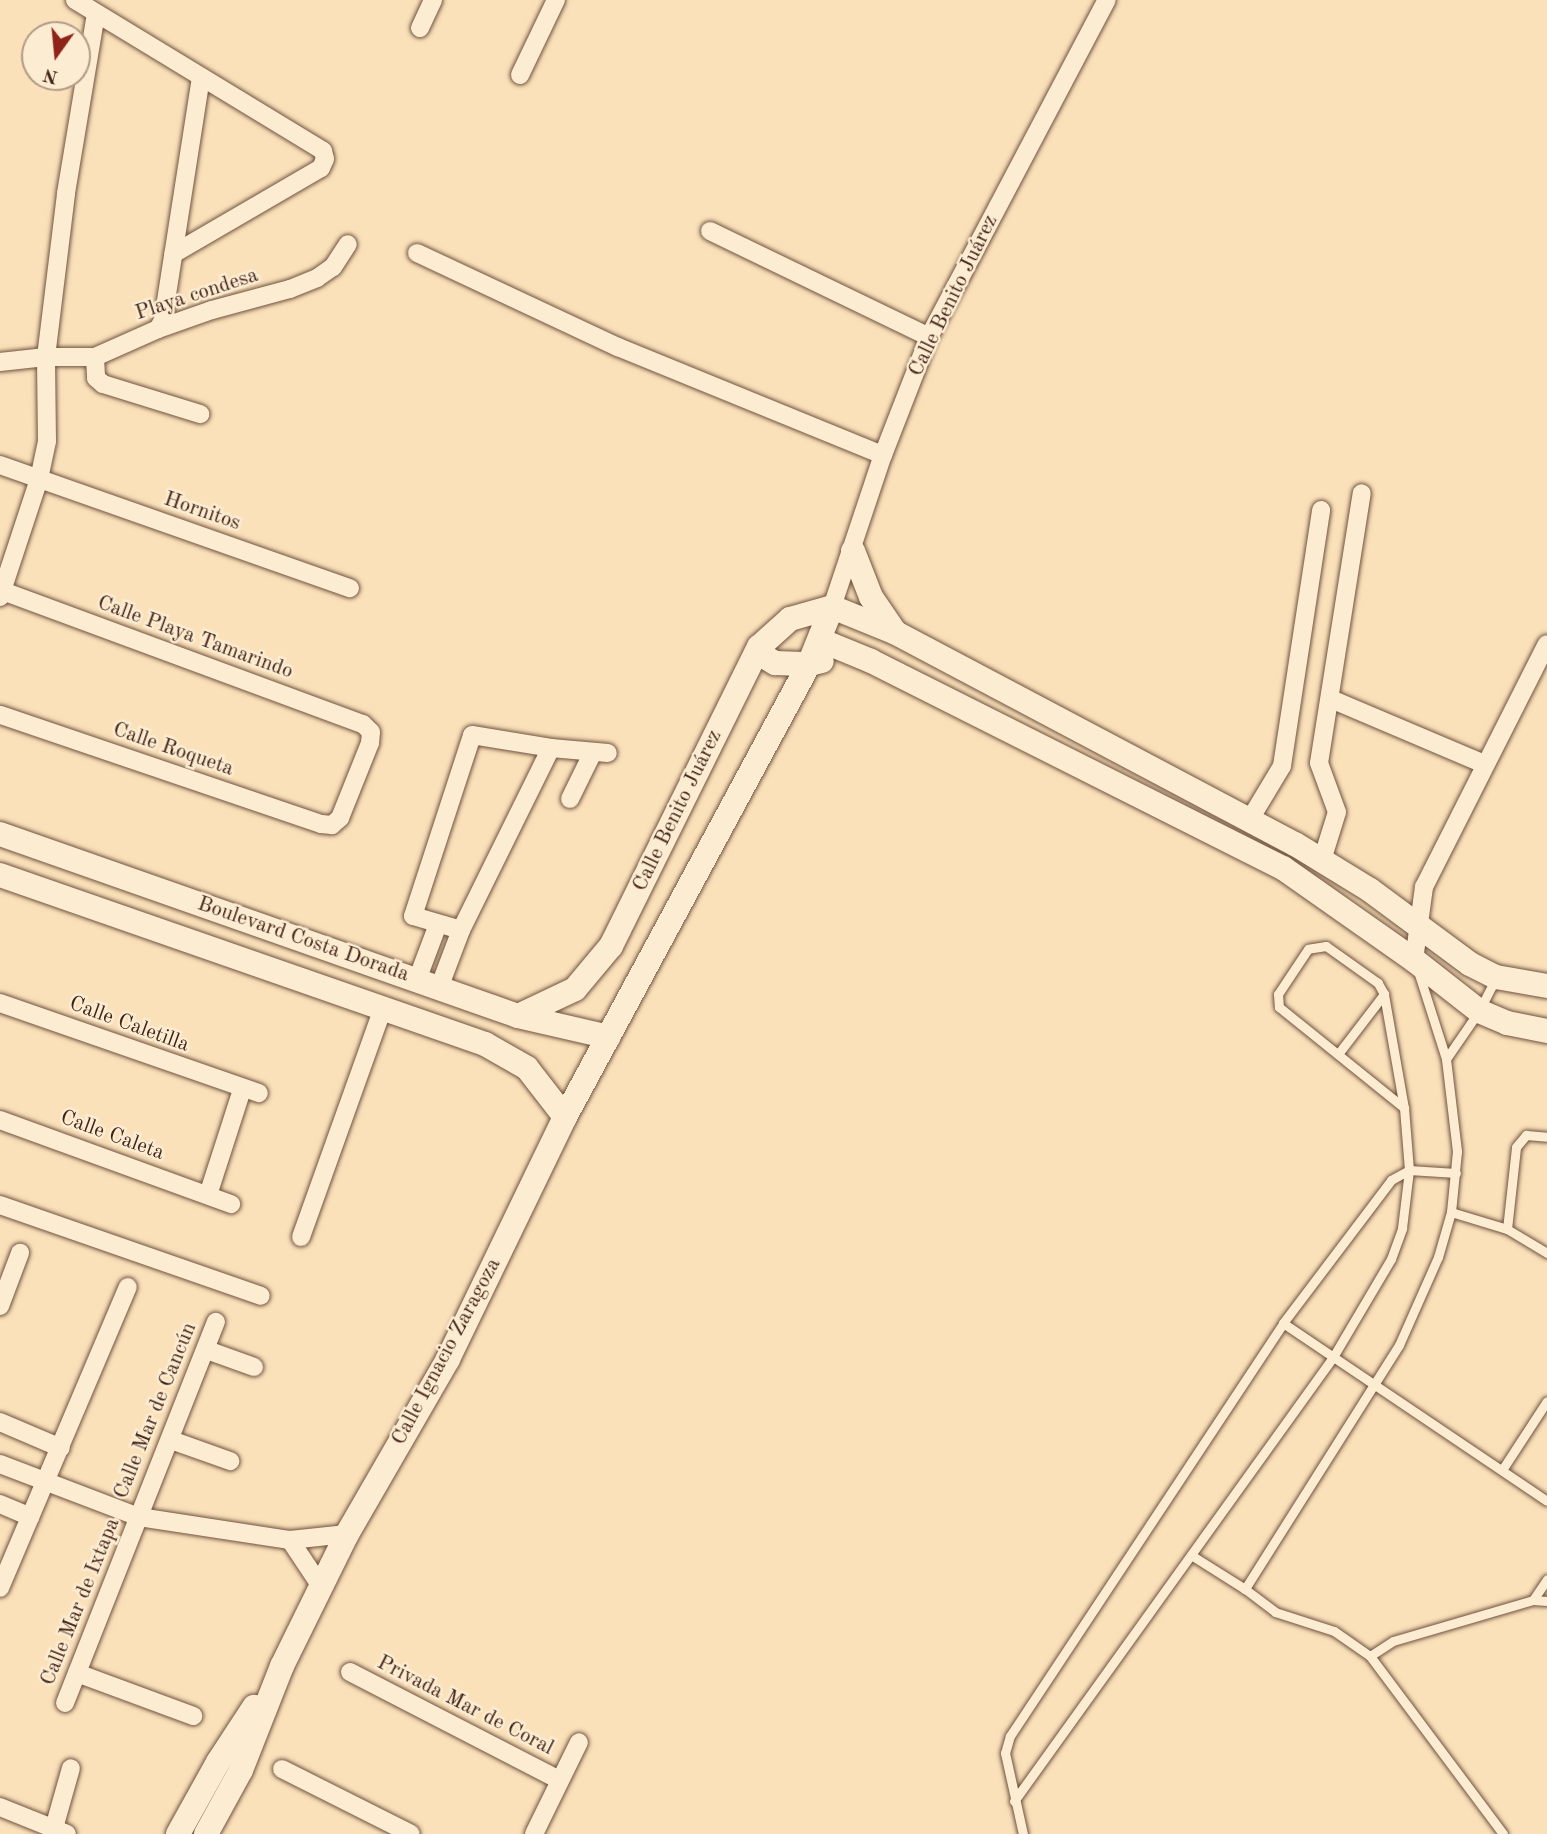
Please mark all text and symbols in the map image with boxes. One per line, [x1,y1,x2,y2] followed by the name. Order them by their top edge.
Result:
[21,21,91,91] north arrow
[41,64,60,86] text: N
[904,211,1004,381] street label: Calle Benito Juárez
[132,263,262,327] street label: Playa condesa
[160,487,244,537] street label: Hornitos
[94,591,296,685] street label: Calle Playa Tamarindo
[109,718,237,782] street label: Calle Roqueta
[628,726,728,896] street label: Calle Benito Juárez
[194,892,412,988] street label: Boulevard Costa Dorada
[66,992,192,1058] street label: Calle Caletilla
[57,1106,167,1166] street label: Calle Caleta
[387,1254,507,1450] street label: Calle Ignacio Zaragoza
[109,1319,203,1503] street label: Calle Mar de Cancún
[36,1515,126,1689] street label: Calle Mar de Ixtapa
[373,1651,557,1761] street label: Privada Mar de Coral

